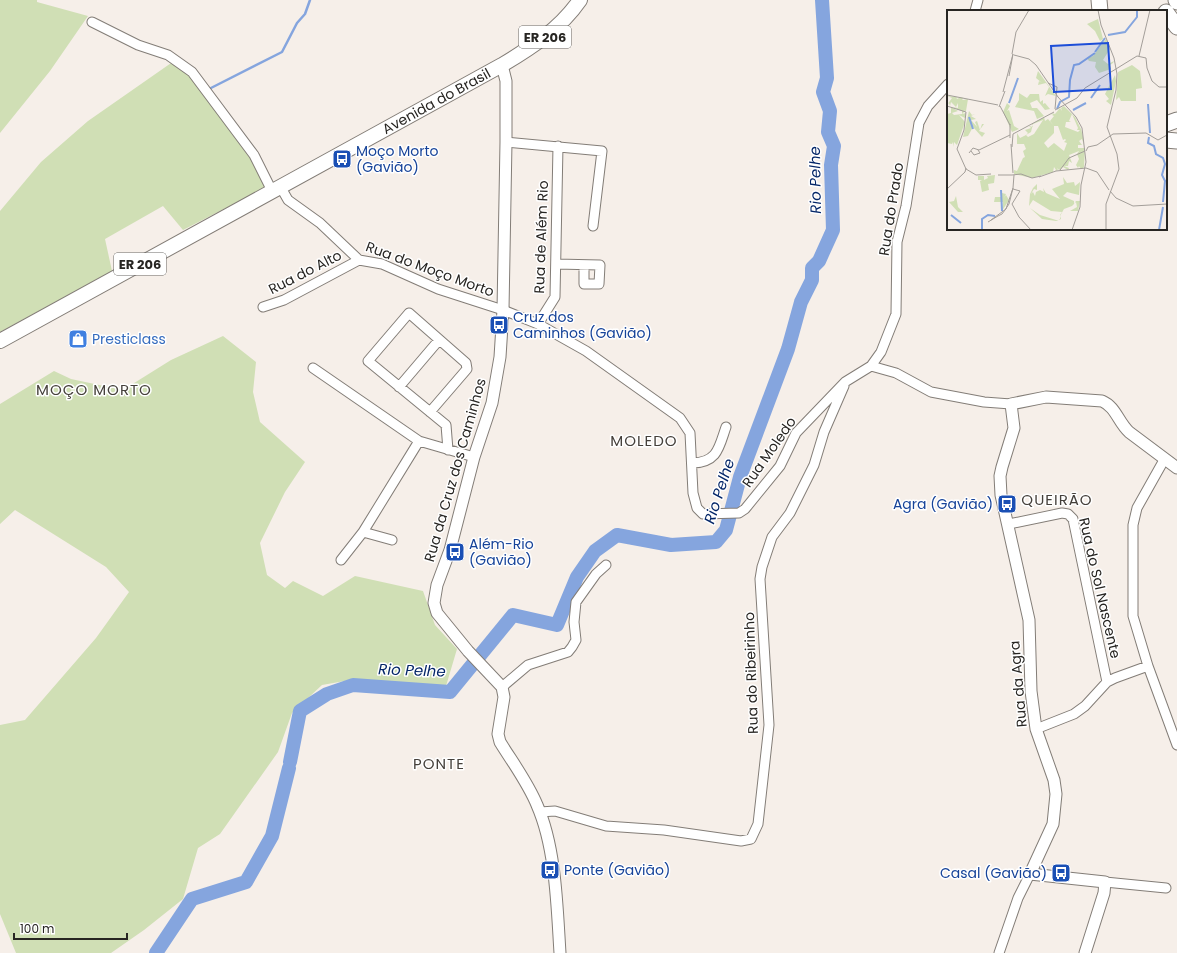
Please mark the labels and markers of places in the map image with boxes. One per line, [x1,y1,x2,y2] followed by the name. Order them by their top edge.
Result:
[356,141,439,177] place label: Moço Morto (Gavião)
[331,148,353,170] bus stop icon: Moço Morto (Gavião)
[513,307,652,343] place label: Cruz dos Caminhos (Gavião)
[488,314,510,336] bus stop icon: Cruz dos Caminhos (Gavião)
[67,328,89,350] shop icon: Presticlass
[92,329,166,349] place label: Presticlass
[996,493,1018,515] bus stop icon: Agra (Gavião)
[893,494,993,514] place label: Agra (Gavião)
[469,534,534,570] place label: Além-Rio (Gavião)
[444,541,466,563] bus stop icon: Além-Rio (Gavião)
[539,859,561,881] bus stop icon: Ponte (Gavião)
[564,860,670,880] place label: Ponte (Gavião)
[1050,862,1072,884] bus stop icon: Casal (Gavião)
[940,863,1047,883] place label: Casal (Gavião)

